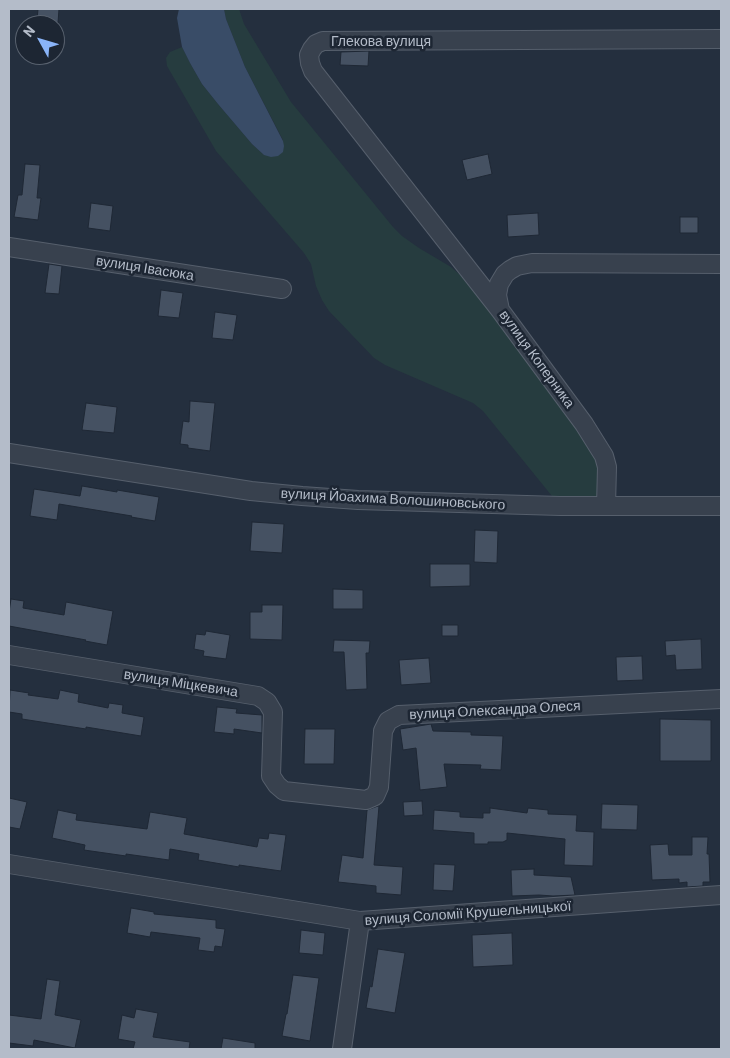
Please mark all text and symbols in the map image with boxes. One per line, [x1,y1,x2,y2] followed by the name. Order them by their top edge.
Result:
[15,15,65,65] north arrow
[19,22,38,40] text: N
[331,33,431,49] street label: Глекова вулиця
[95,252,195,284] street label: вулиця Івасюка
[496,307,578,411] street label: вулиця Коперника
[280,485,506,513] street label: вулиця Йоахима Волошиновського
[123,666,239,700] street label: вулиця Міцкевича
[409,697,581,723] street label: вулиця Олександра Олеся
[364,897,572,929] street label: вулиця Соломії Крушельницької

